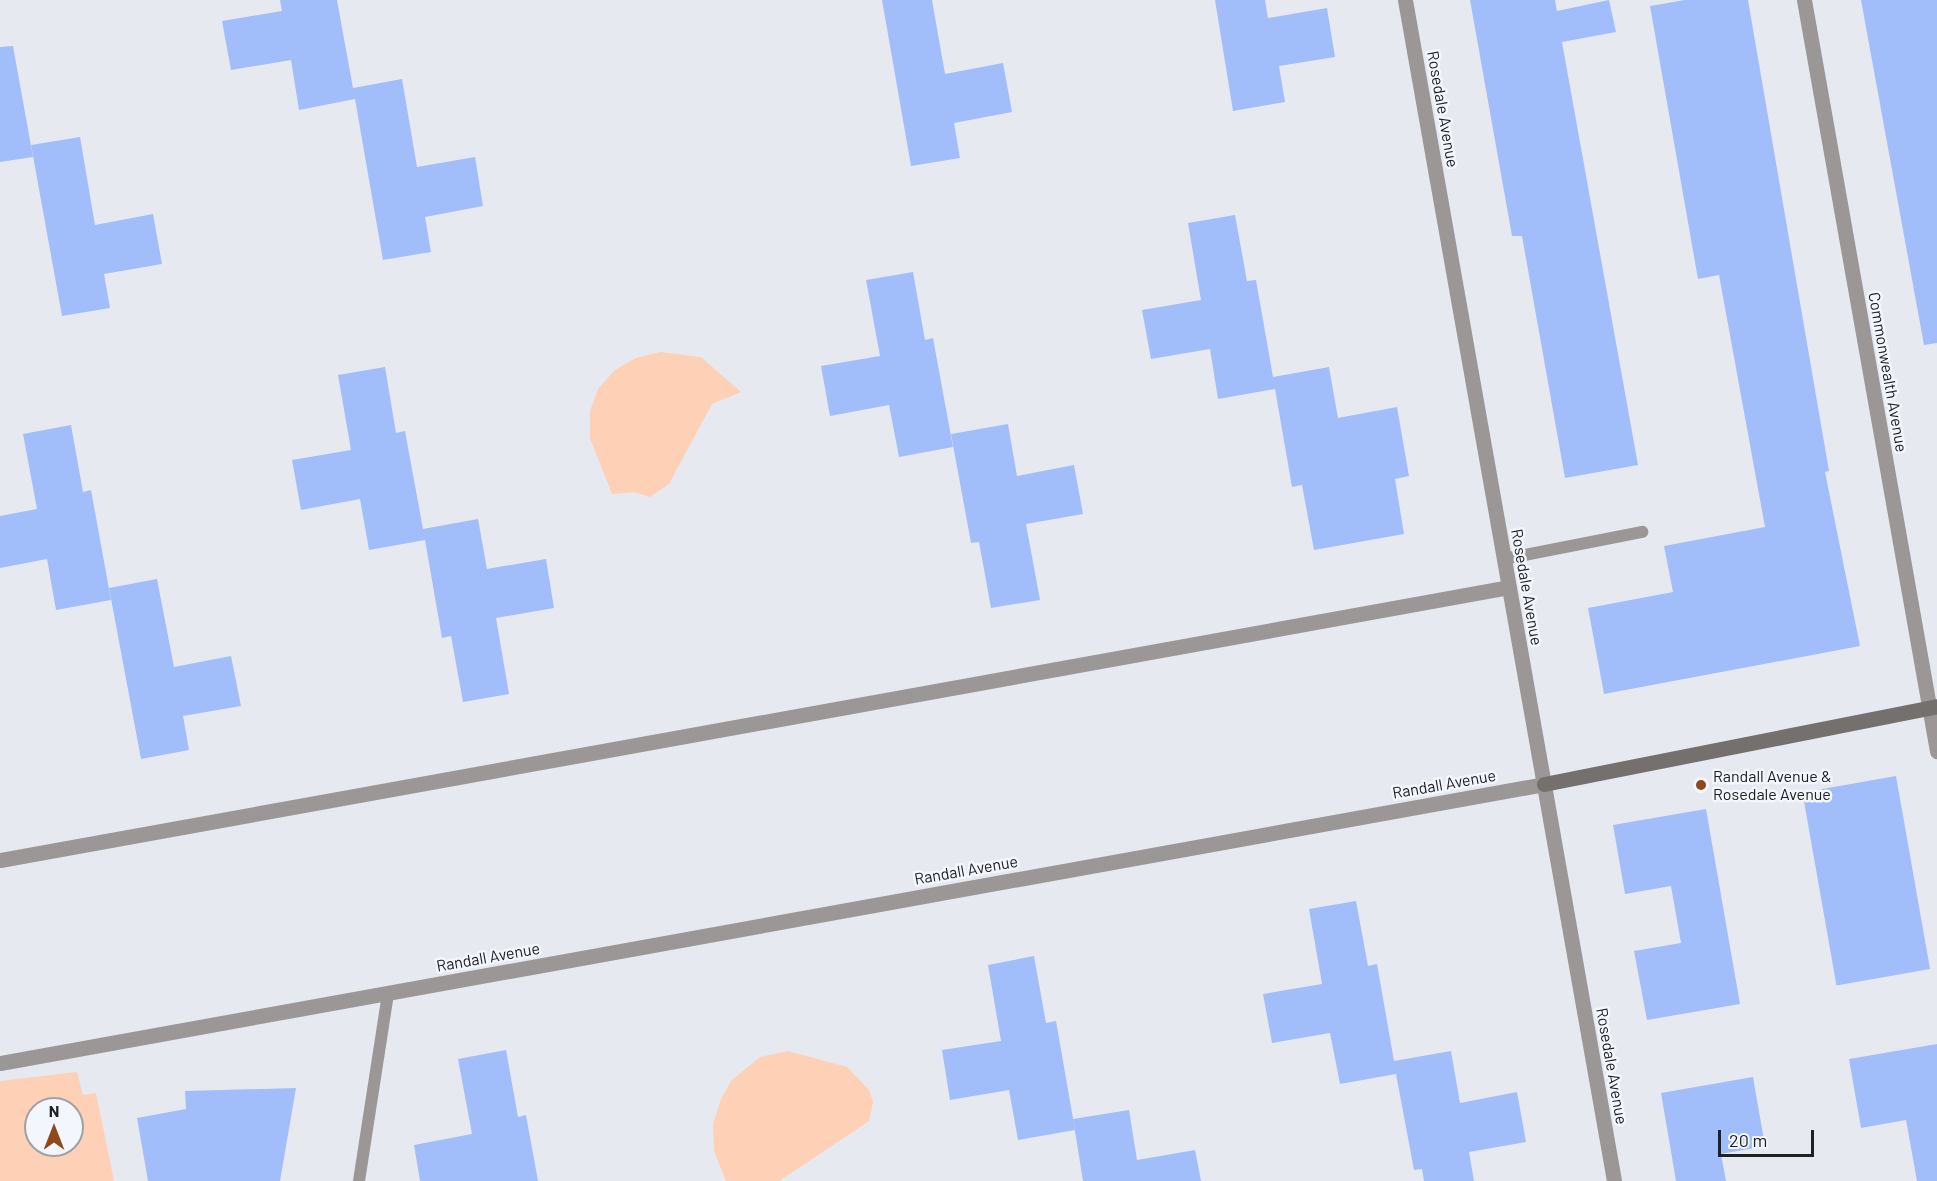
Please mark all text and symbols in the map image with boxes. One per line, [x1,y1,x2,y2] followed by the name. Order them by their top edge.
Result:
[1423,49,1463,169] street label: Rosedale Avenue
[1864,291,1912,453] street label: Commonwealth Avenue
[1507,527,1547,647] street label: Rosedale Avenue
[1391,765,1497,803] street label: Randall Avenue
[1713,766,1832,804] place label: Randall Avenue & Rosedale Avenue
[1694,778,1708,792] marker: Randall Avenue & Rosedale Avenue
[913,851,1019,889] street label: Randall Avenue
[435,938,541,976] street label: Randall Avenue
[1592,1006,1632,1126] street label: Rosedale Avenue
[24,1097,84,1157] north arrow
[49,1101,59,1120] text: N
[1721,1118,1817,1156] scale bar
[1729,1129,1767,1151] text: 20 m

